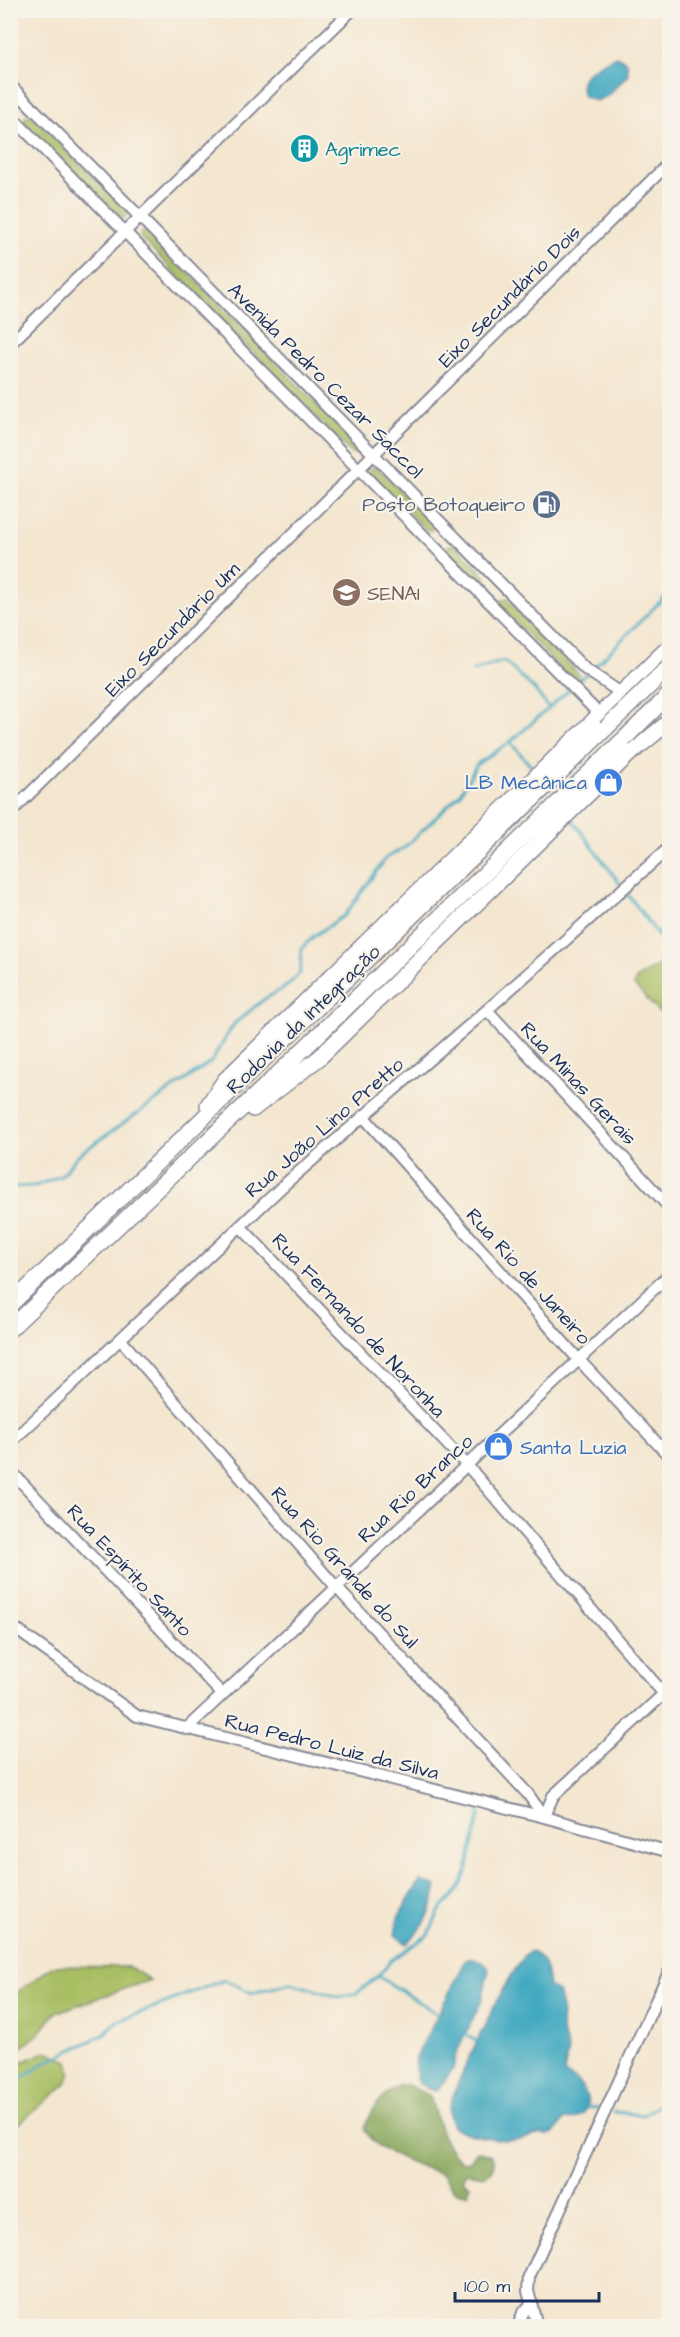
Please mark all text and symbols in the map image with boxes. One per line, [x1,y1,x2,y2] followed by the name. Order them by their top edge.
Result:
[288,133,320,165] building icon: Agrimec
[325,136,402,165] place label: Agrimec
[432,219,587,374] street label: Eixo Secundário Dois
[221,277,429,485] street label: Avenida Pedro Cezar Saccol
[530,488,562,520] fuel station icon: Posto Botoqueiro
[362,491,525,519] place label: Posto Botoqueiro
[99,556,247,703] street label: Eixo Secundário Um
[330,577,362,609] school or university icon: SENAI
[367,580,420,608] place label: SENAI
[592,766,624,798] shop icon: LB Mecânica
[465,769,587,797] place label: LB Mecânica
[220,939,388,1102] street label: Rodovia da Integração
[514,1016,643,1151] street label: Rua Minas Gerais
[239,1051,410,1205] street label: Rua João Lino Pretto
[459,1202,597,1351] street label: Rua Rio de Janeiro
[265,1227,451,1424] street label: Rua Fernando de Noronha
[352,1428,480,1550] street label: Rua Rio Branco
[483,1431,515,1463] shop icon: Santa Luzia
[520,1434,626,1462] place label: Santa Luzia
[264,1481,425,1655] street label: Rua Rio Grande do Sul
[60,1498,198,1643] street label: Rua Espírito Santo
[222,1707,442,1787] street label: Rua Pedro Luiz da Silva
[455,2265,599,2303] scale bar
[464,2274,510,2299] text: 100 m

